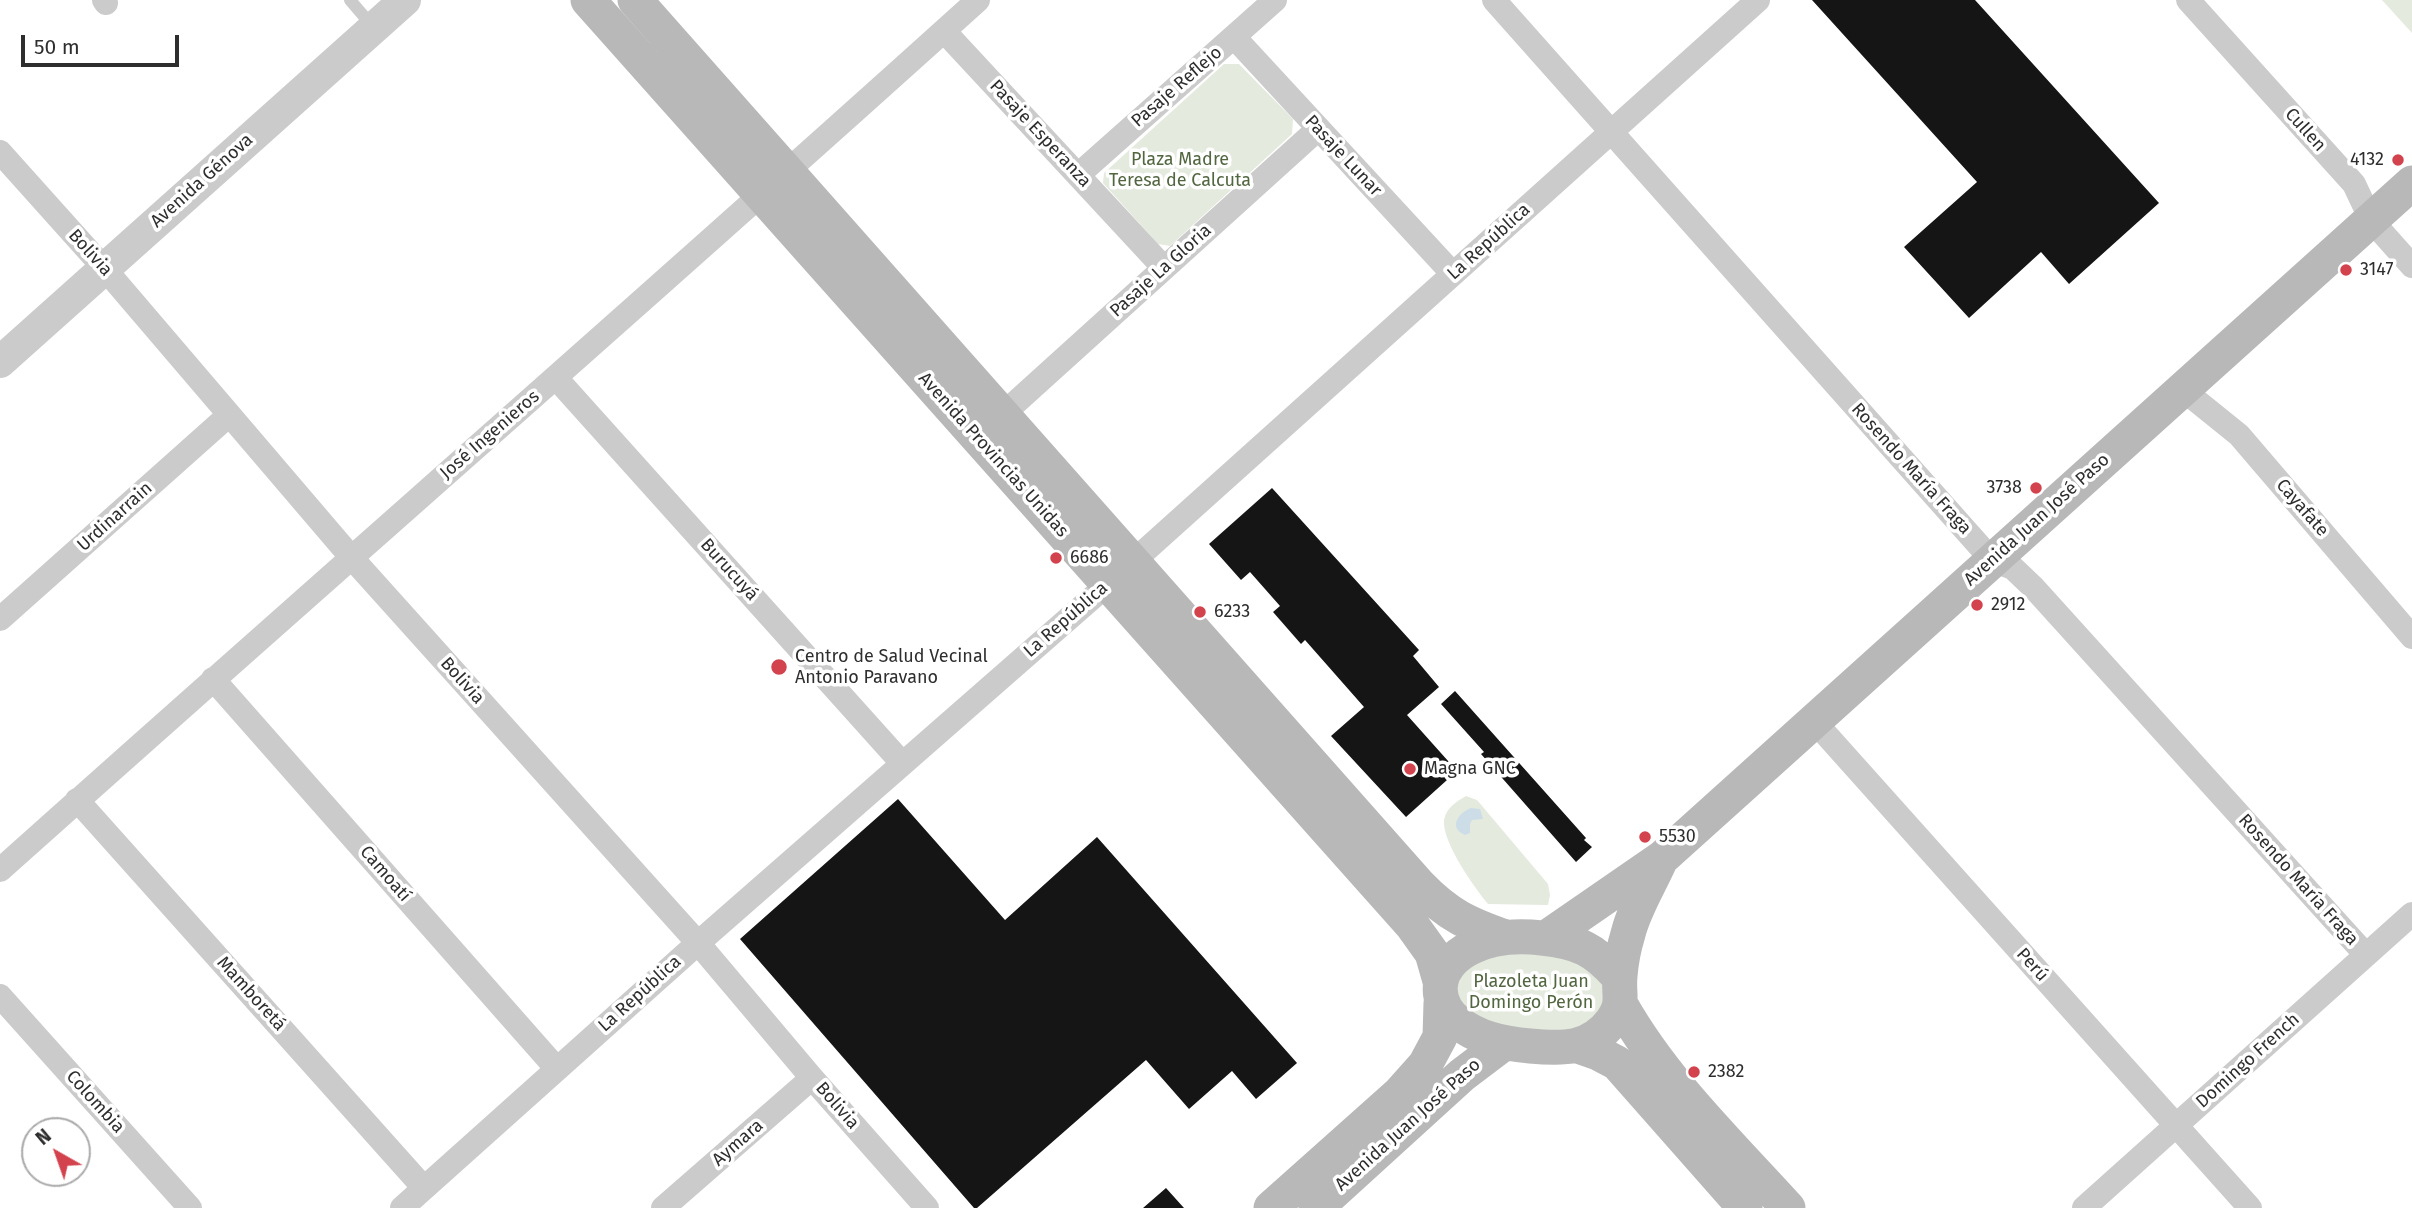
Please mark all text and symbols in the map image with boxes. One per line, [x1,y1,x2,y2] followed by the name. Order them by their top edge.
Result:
[24,21,182,65] scale bar
[34,34,80,60] text: 50 m
[1127,42,1227,132] street label: Pasaje Reflejo
[985,76,1095,192] street label: Pasaje Esperanza
[2280,104,2330,156] street label: Cullen
[1300,111,1386,201] street label: Pasaje Lunar
[146,129,258,233] street label: Avenida Génova
[1109,149,1251,192] park label: Plaza Madre Teresa de Calcuta
[2350,149,2384,171] place label: 4132
[2390,152,2406,168] marker: 4132
[1443,199,1535,285] street label: La República
[1106,220,1216,322] street label: Pasaje La Gloria
[63,225,117,281] street label: Bolivia
[2360,259,2393,281] place label: 3147
[2338,262,2354,278] marker: 3147
[913,368,1073,542] street label: Avenida Provincias Unidas
[436,386,544,484] street label: José Ingenieros
[1846,399,1976,539] street label: Rosendo María Fraga
[1960,449,2114,591] street label: Avenida Juan José Paso
[2271,475,2333,541] street label: Cayafate
[1986,477,2022,499] place label: 3738
[73,478,157,556] street label: Urdinarrain
[2028,480,2044,496] marker: 3738
[696,534,762,606] street label: Burucuyá
[1070,547,1109,569] place label: 6686
[1048,550,1064,566] marker: 6686
[1020,578,1112,662] street label: La República
[1991,594,2026,616] place label: 2912
[1969,597,1985,613] marker: 2912
[1214,601,1250,623] place label: 6233
[1192,604,1208,620] marker: 6233
[795,646,988,688] place label: Centro de Salud Vecinal Antonio Paravano
[435,653,489,709] street label: Bolivia
[769,657,789,677] marker: Centro de Salud Vecinal Antonio Paravano
[1424,758,1516,780] place label: Magna GNC
[1402,761,1418,777] marker: Magna GNC
[2233,810,2363,950] street label: Rosendo María Fraga
[1659,826,1696,848] place label: 5530
[1637,829,1653,845] marker: 5530
[355,842,415,906] street label: Camoatí
[2012,944,2052,986] street label: Perú
[594,951,686,1037] street label: La República
[212,952,290,1036] street label: Mamboretá
[1469,971,1593,1014] park label: Plazoleta Juan Domingo Perón
[2192,1009,2304,1113] street label: Domingo French
[1331,1054,1485,1196] street label: Avenida Juan José Paso
[1708,1061,1744,1083] place label: 2382
[1686,1064,1702,1080] marker: 2382
[61,1066,129,1138] street label: Colombia
[811,1078,863,1134] street label: Bolivia
[708,1115,768,1171] street label: Aymara
[21,1117,91,1187] north arrow
[31,1124,56,1150] text: N

